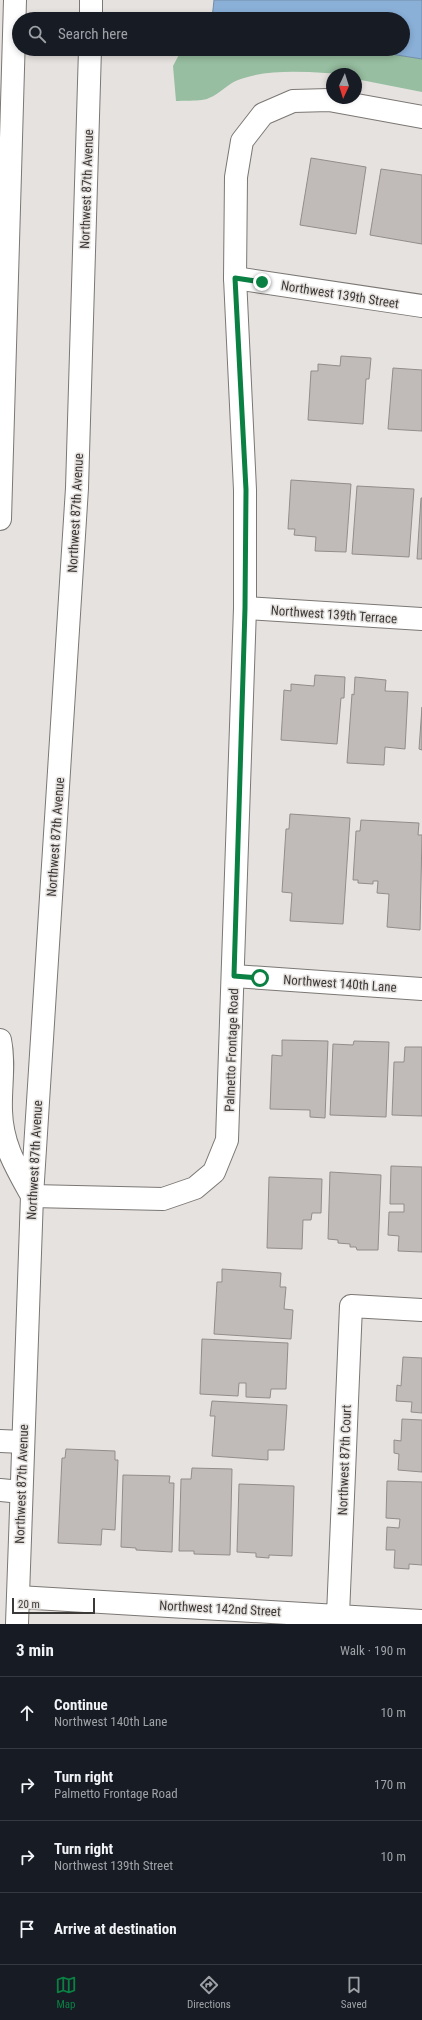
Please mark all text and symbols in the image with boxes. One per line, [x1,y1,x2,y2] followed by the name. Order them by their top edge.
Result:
[12,12,410,56] search box
[26,23,48,45] icon: search
[58,25,128,43] text: Search here
[326,68,362,104] north arrow
[77,129,96,249] street label: Northwest 87th Avenue
[253,273,271,291] route end
[280,278,400,311] street label: Northwest 139th Street
[65,453,86,573] street label: Northwest 87th Avenue
[270,603,398,626] street label: Northwest 139th Terrace
[44,777,67,897] street label: Northwest 87th Avenue
[251,969,269,987] route start
[283,972,397,995] street label: Northwest 140th Lane
[222,988,241,1112] street label: Palmetto Frontage Road
[24,1100,45,1220] street label: Northwest 87th Avenue
[335,1404,354,1516] street label: Northwest 87th Court
[12,1424,31,1544] street label: Northwest 87th Avenue
[12,1596,95,1615] scale bar
[18,1598,40,1611] text: 20 m
[159,1598,281,1619] street label: Northwest 142nd Street
[16,1640,54,1660] text: 3 min
[340,1643,406,1658] text: Walk · 190 m
[54,1696,108,1714] text: Continue
[16,1702,38,1724] icon: ahead
[380,1705,406,1720] text: 10 m
[54,1714,167,1729] text: Northwest 140th Lane
[54,1768,113,1786] text: Turn right
[16,1774,38,1796] icon: right
[374,1777,406,1792] text: 170 m
[54,1786,178,1801] text: Palmetto Frontage Road
[54,1840,113,1858] text: Turn right
[16,1846,38,1868] icon: right
[380,1849,406,1864] text: 10 m
[54,1858,173,1873] text: Northwest 139th Street
[16,1918,38,1940] icon: arrive
[54,1920,177,1938] text: Arrive at destination
[55,1974,77,2011] tab: Map
[187,1974,231,2011] tab: Directions
[341,1974,367,2011] tab: Saved

